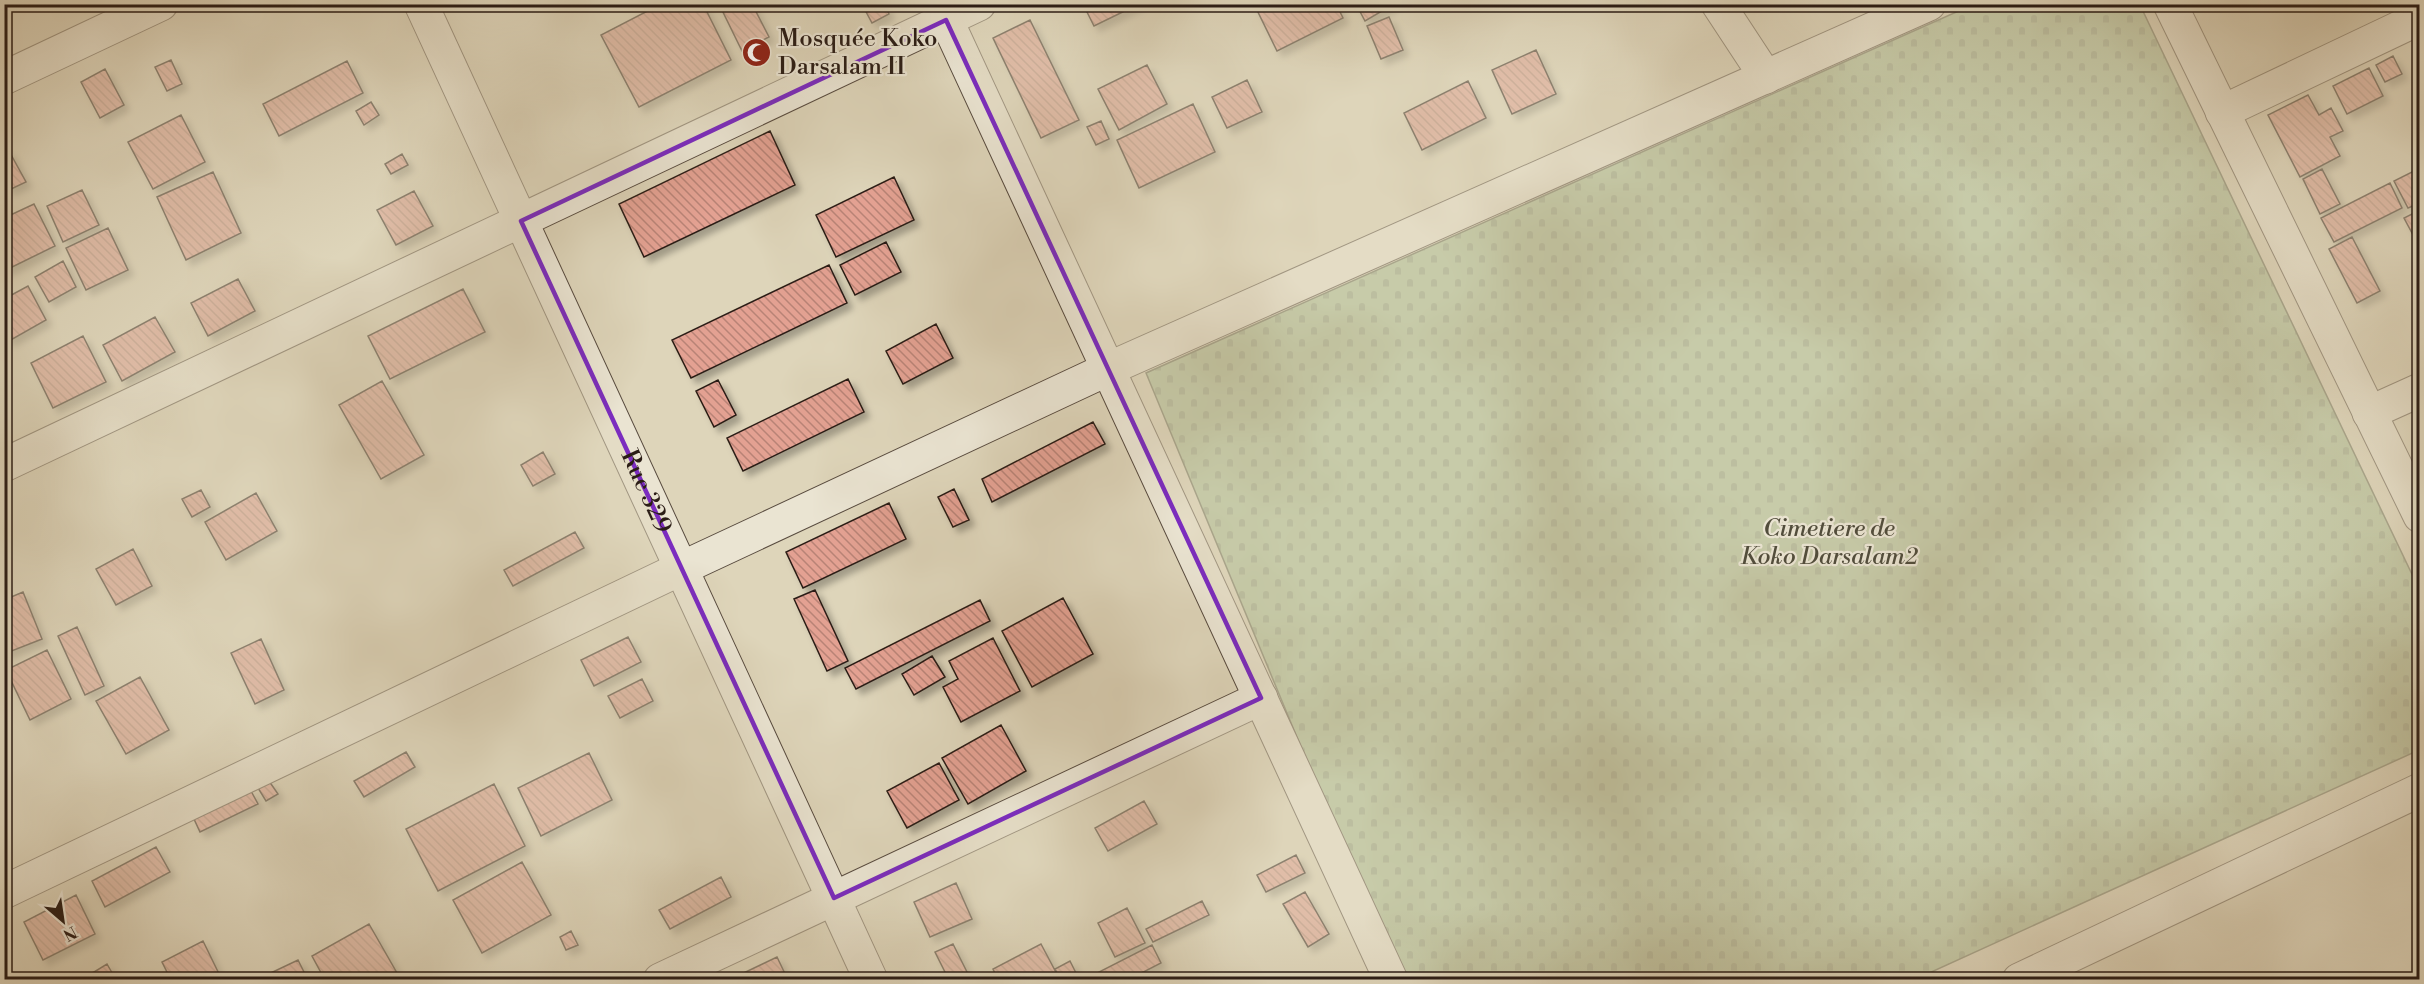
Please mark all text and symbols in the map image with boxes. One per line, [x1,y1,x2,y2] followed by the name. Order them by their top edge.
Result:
[778,24,937,82] place label: Mosquée Koko Darsalam II
[741,37,773,69] mosque icon: Mosquée Koko Darsalam II
[614,445,678,538] street label: Rue 329
[1740,514,1919,572] park label: Cimetiere de Koko Darsalam2
[33,891,93,951] north arrow
[59,921,80,945] text: N

